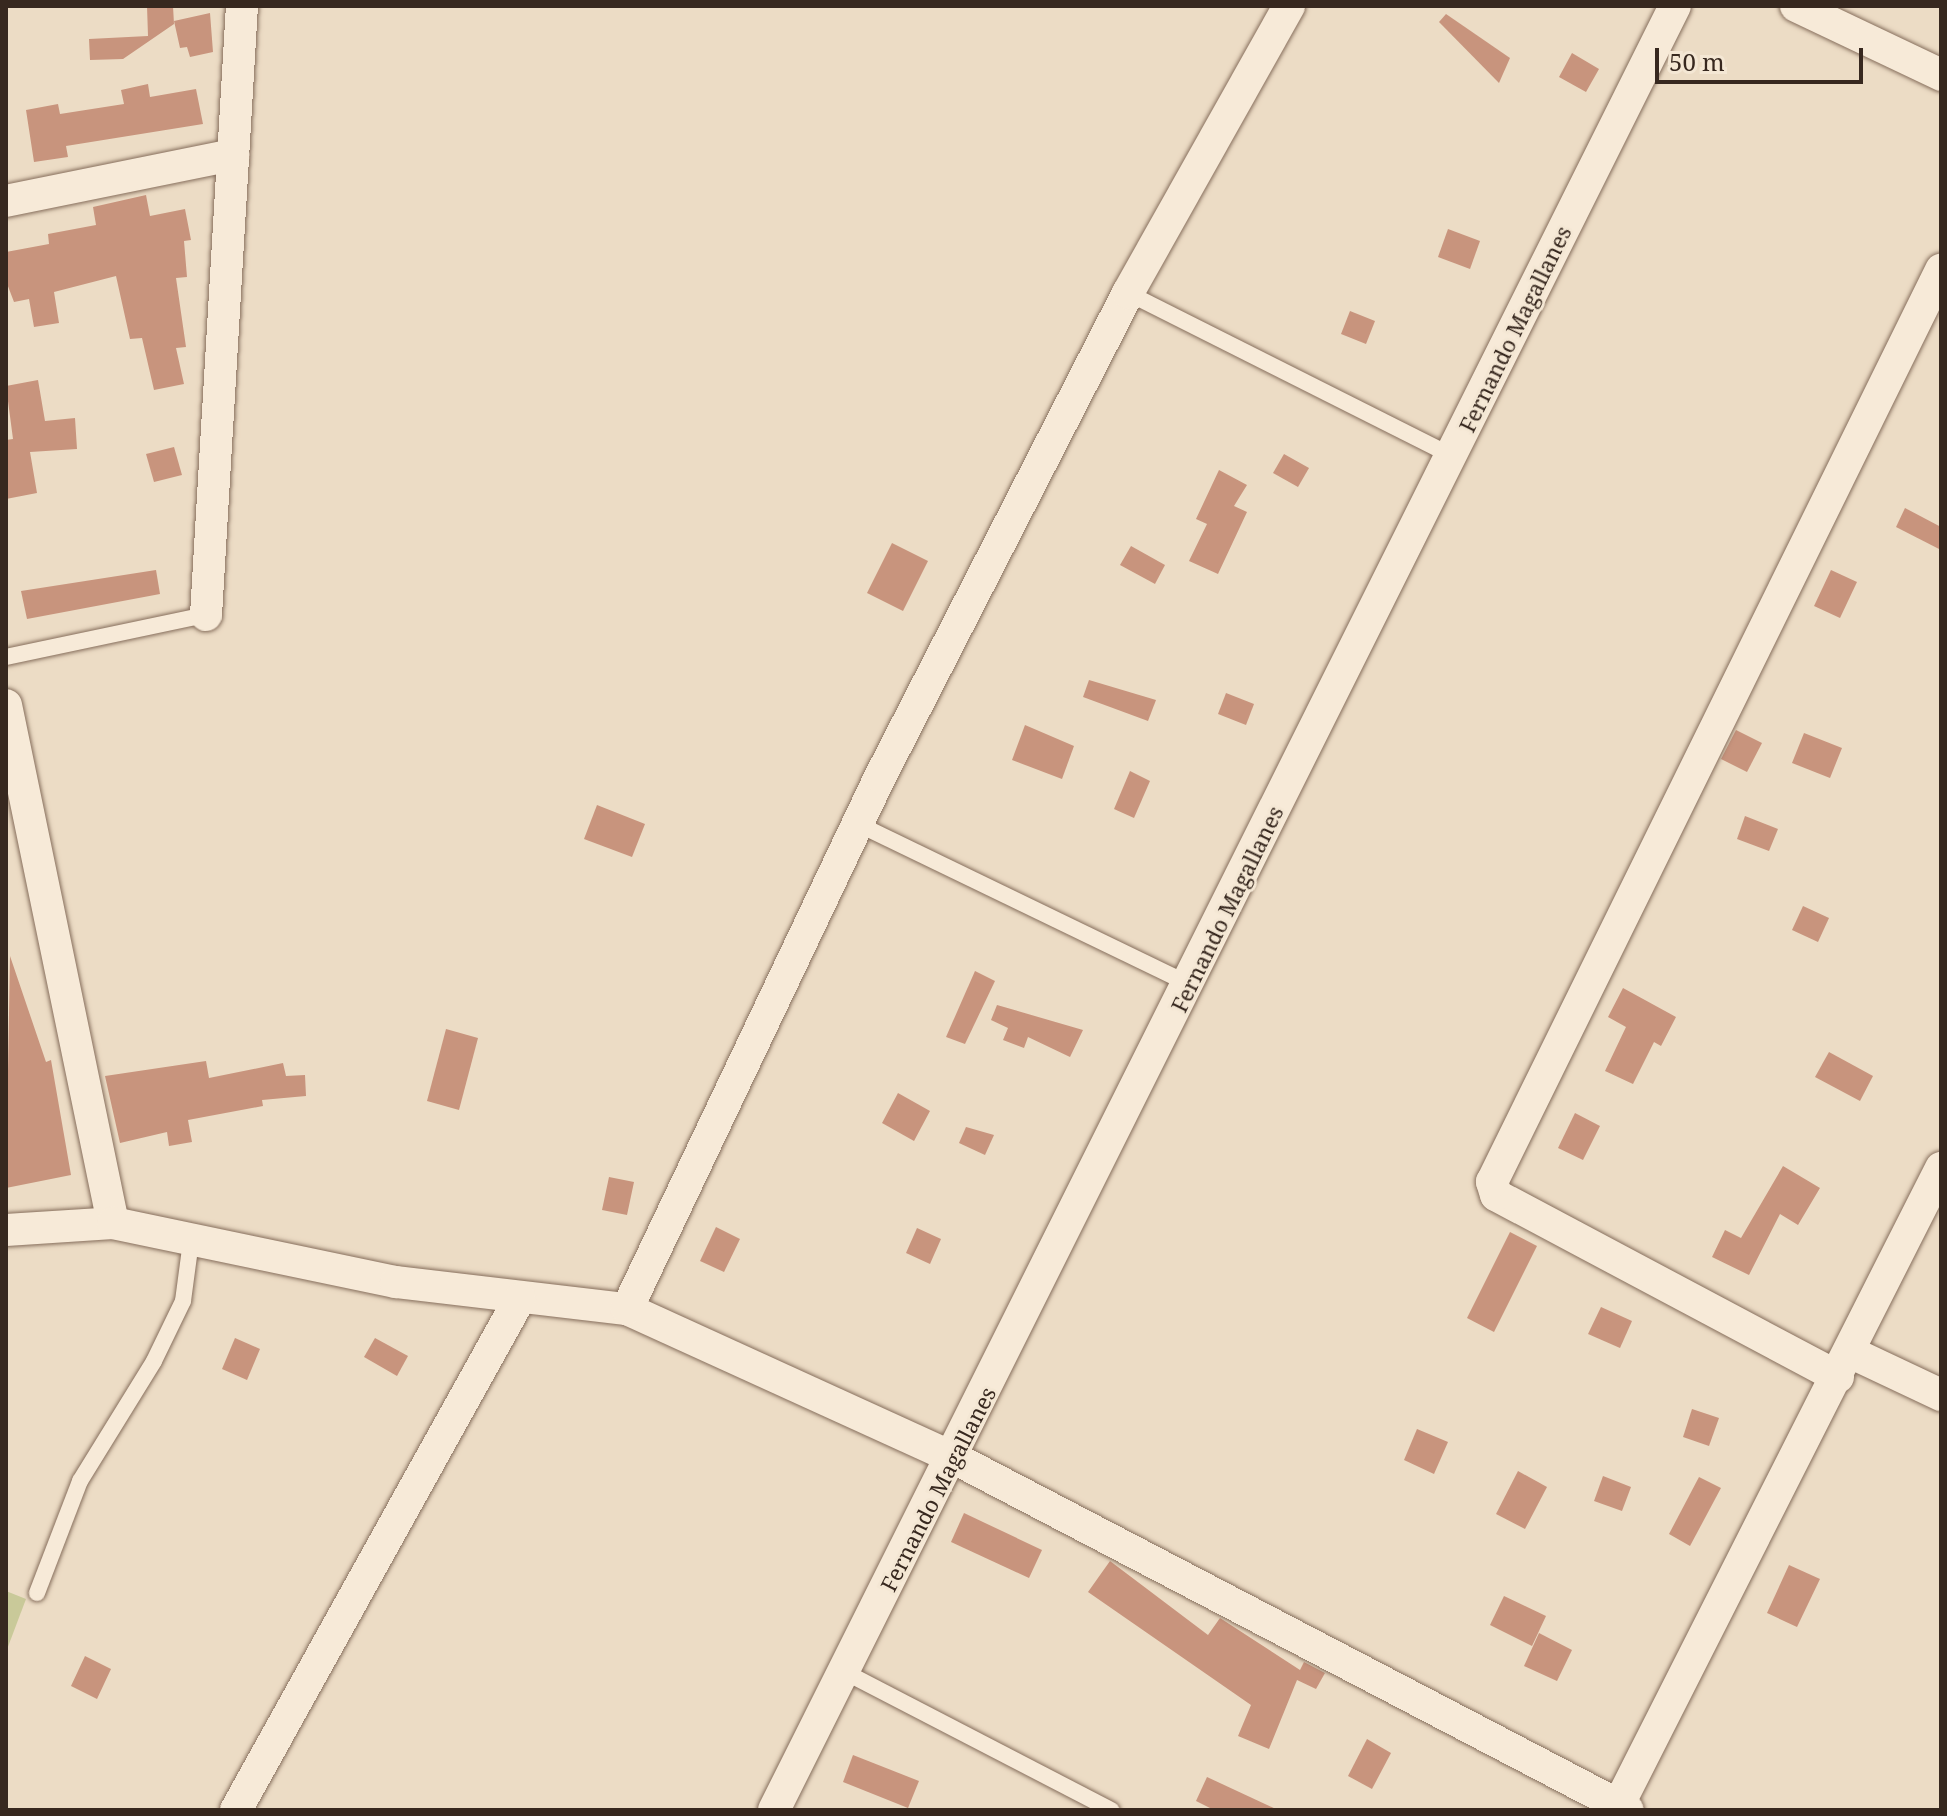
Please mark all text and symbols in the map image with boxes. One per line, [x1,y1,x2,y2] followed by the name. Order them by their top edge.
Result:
[1659,32,1867,82] scale bar
[1669,45,1725,78] text: 50 m
[1454,222,1576,436] street label: Fernando Magallanes
[1166,802,1288,1016] street label: Fernando Magallanes
[875,1382,1001,1596] street label: Fernando Magallanes

